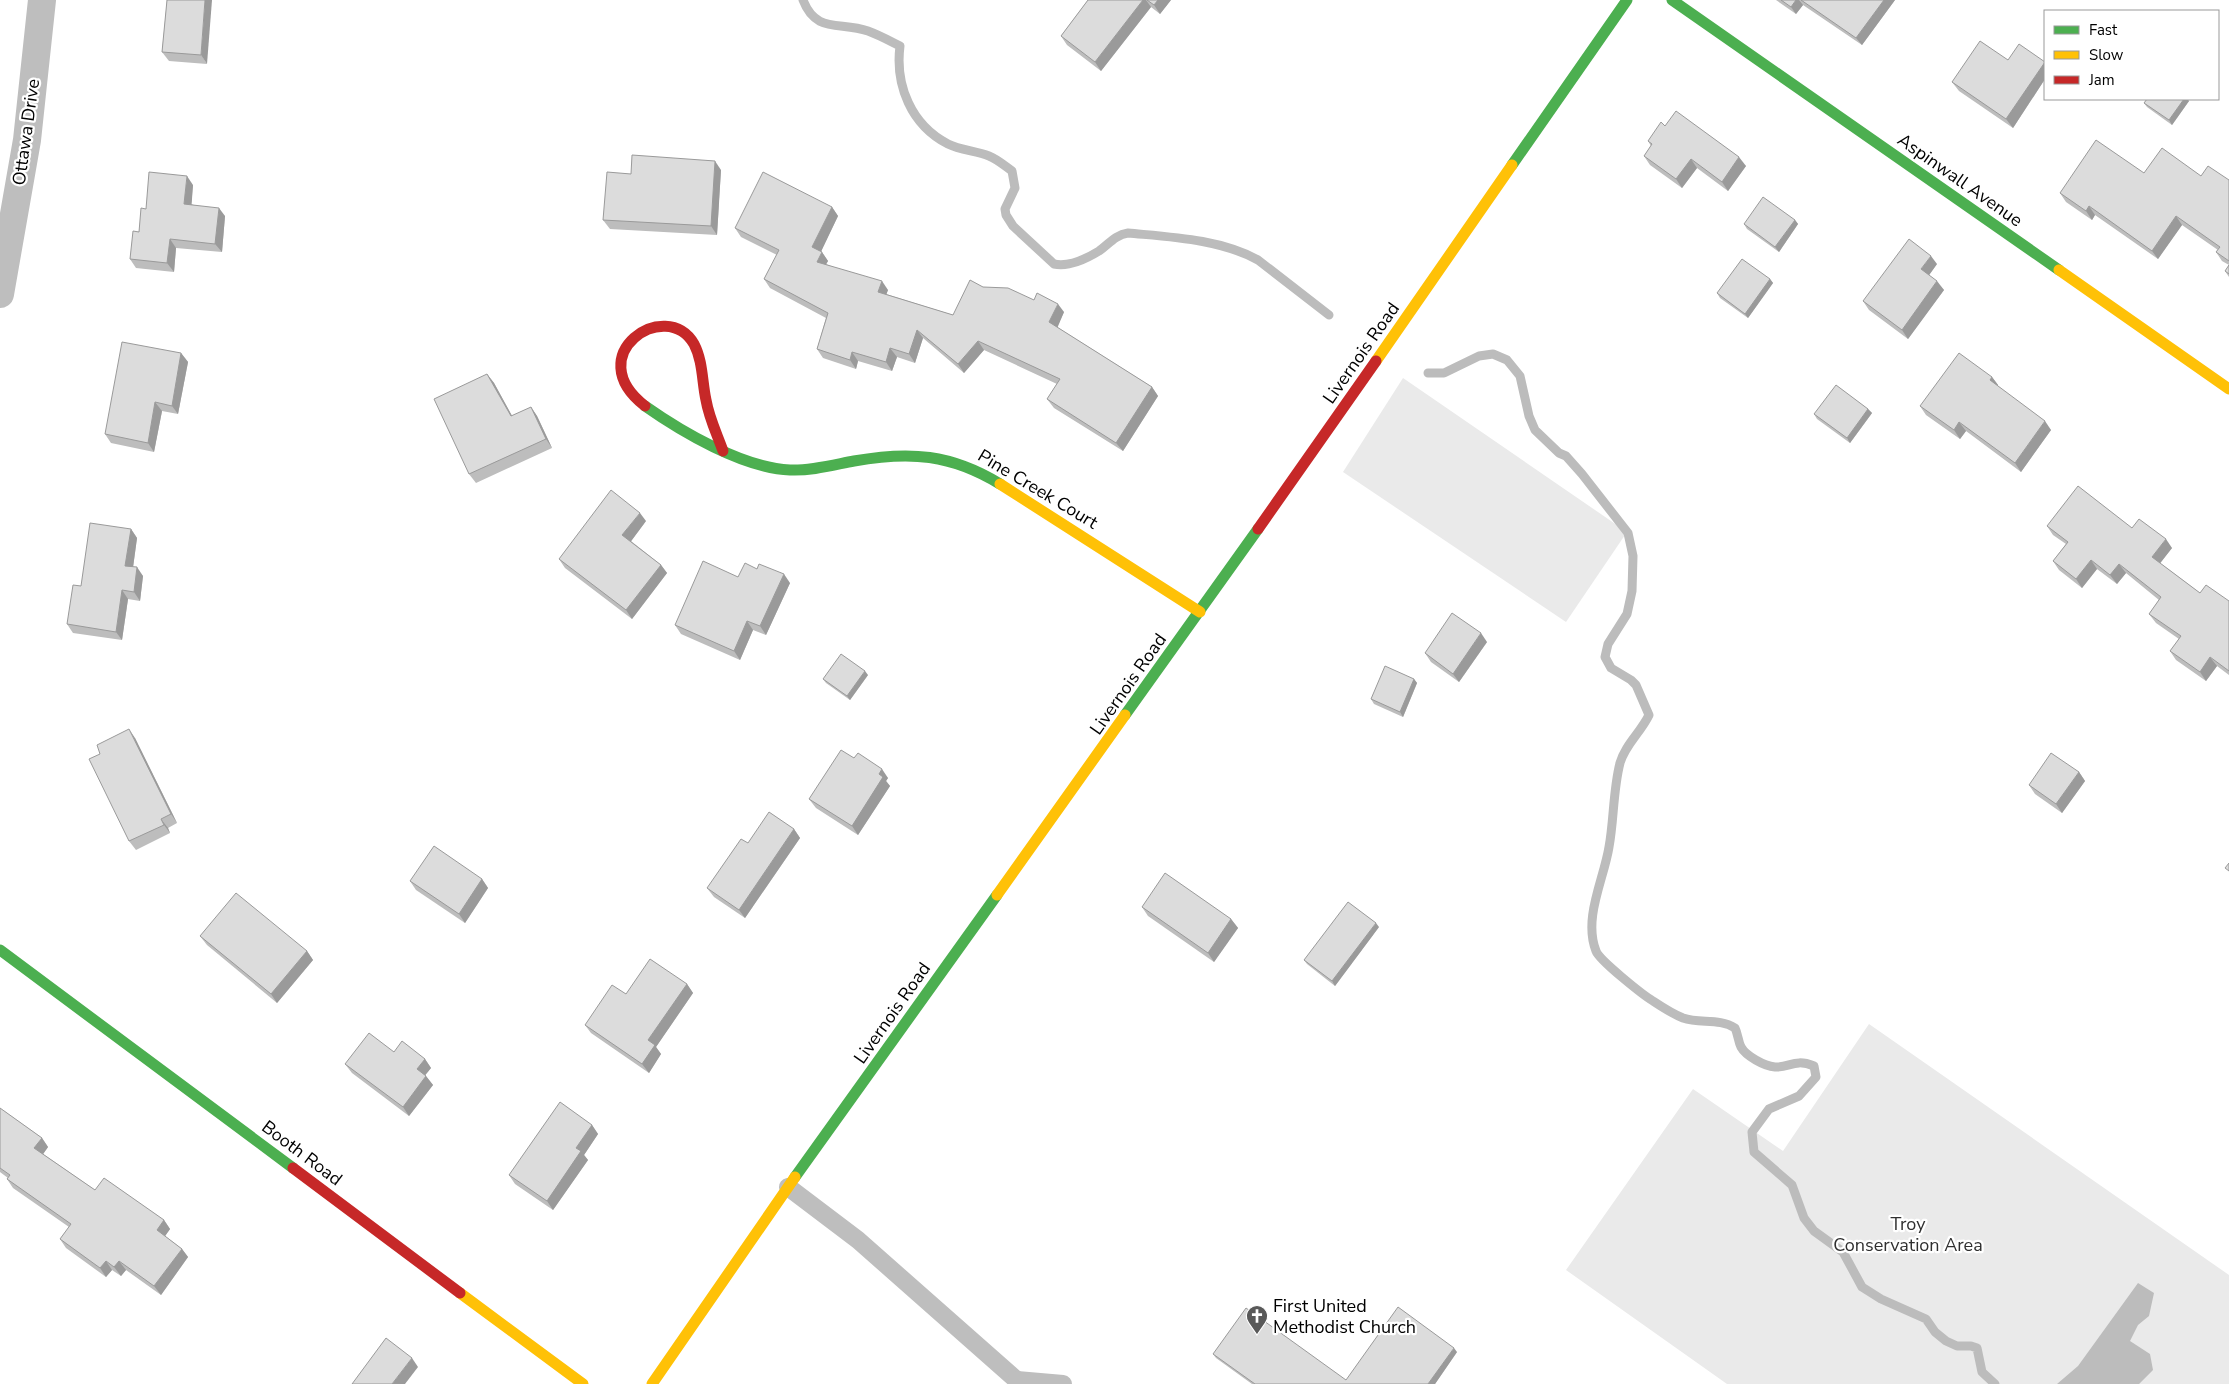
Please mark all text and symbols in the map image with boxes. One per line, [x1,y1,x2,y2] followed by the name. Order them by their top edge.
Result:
[2044,10,2219,100] legend
[2089,20,2118,40] text: Fast
[2089,45,2124,65] text: Slow
[2088,70,2115,90] text: Jam
[7,77,45,187] street label: Ottawa Drive
[1893,128,2027,232] street label: Aspinwall Avenue
[1317,298,1405,408] street label: Livernois Road
[974,444,1103,535] street label: Pine Creek Court
[1084,629,1172,739] street label: Livernois Road
[848,958,936,1068] street label: Livernois Road
[257,1115,347,1191] street label: Booth Road
[1833,1212,1983,1257] park label: Troy Conservation Area
[1273,1294,1416,1339] place label: First United Methodist Church
[1245,1304,1269,1335] church icon: First United Methodist Church

